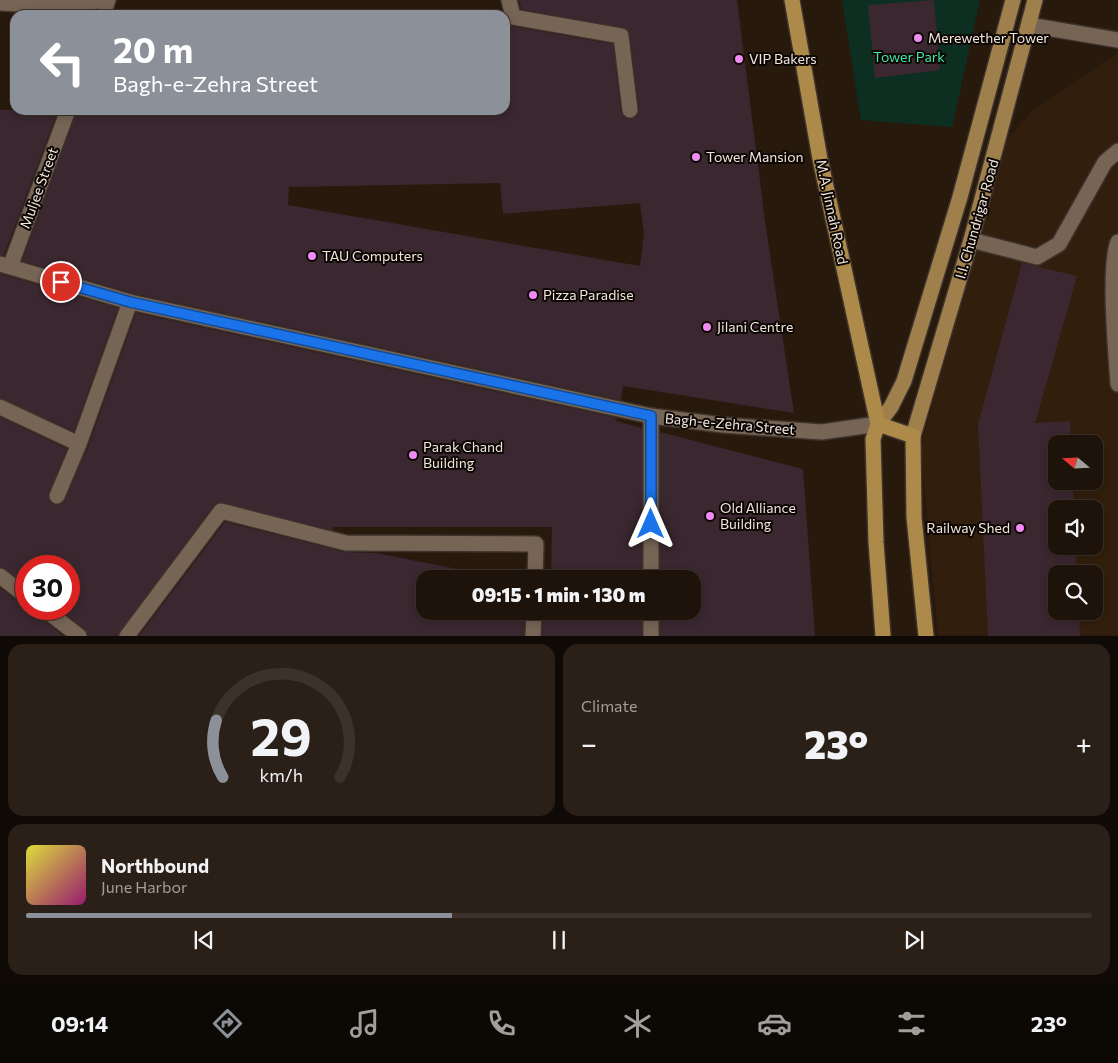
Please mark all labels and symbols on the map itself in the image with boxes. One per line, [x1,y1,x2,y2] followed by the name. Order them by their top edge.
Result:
[928,29,1049,46] place label: Merewether Tower
[912,32,924,44] marker: Merewether Tower
[873,48,945,65] park label: Tower Park
[749,50,817,67] place label: VIP Bakers
[733,53,745,65] marker: VIP Bakers
[16,145,61,231] street label: Muljee Street
[706,148,804,165] place label: Tower Mansion
[690,151,702,163] marker: Tower Mansion
[951,157,1002,281] street label: I.I. Chundrigar Road
[813,158,852,266] street label: M.A. Jinnah Road
[322,247,423,264] place label: TAU Computers
[306,250,318,262] marker: TAU Computers
[40,261,82,303] pin
[543,286,634,303] place label: Pizza Paradise
[527,289,539,301] marker: Pizza Paradise
[717,318,793,335] place label: Jilani Centre
[701,321,713,333] marker: Jilani Centre
[664,409,796,438] street label: Bagh-e-Zehra Street
[1048,435,1102,490] north arrow
[423,438,503,471] place label: Parak Chand Building
[407,449,419,461] marker: Parak Chand Building
[624,497,676,549] position arrow
[720,499,796,532] place label: Old Alliance Building
[704,510,716,522] marker: Old Alliance Building
[926,519,1010,536] place label: Railway Shed
[1014,522,1026,534] marker: Railway Shed
[15,555,80,620] speed limit sign: 30

